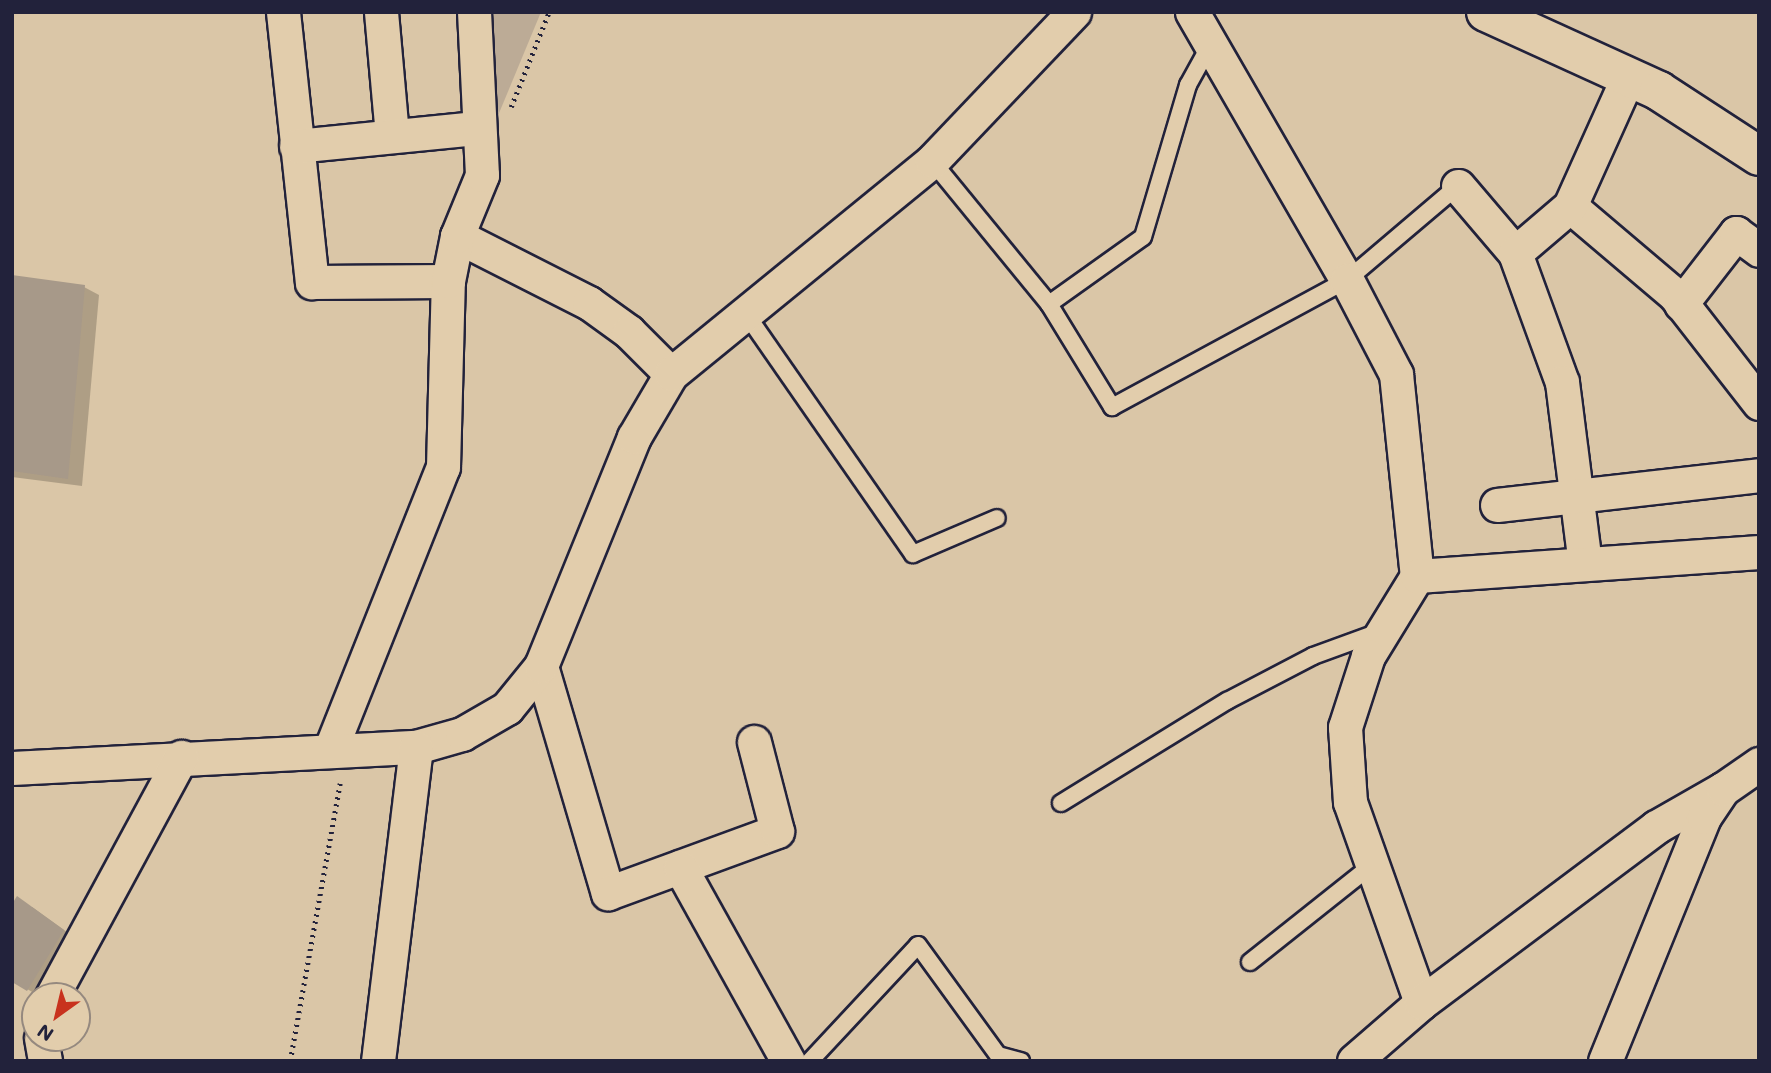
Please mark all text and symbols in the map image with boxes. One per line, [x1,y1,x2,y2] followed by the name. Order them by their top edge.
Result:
[21,982,91,1052] north arrow
[32,1019,58,1048] text: N

